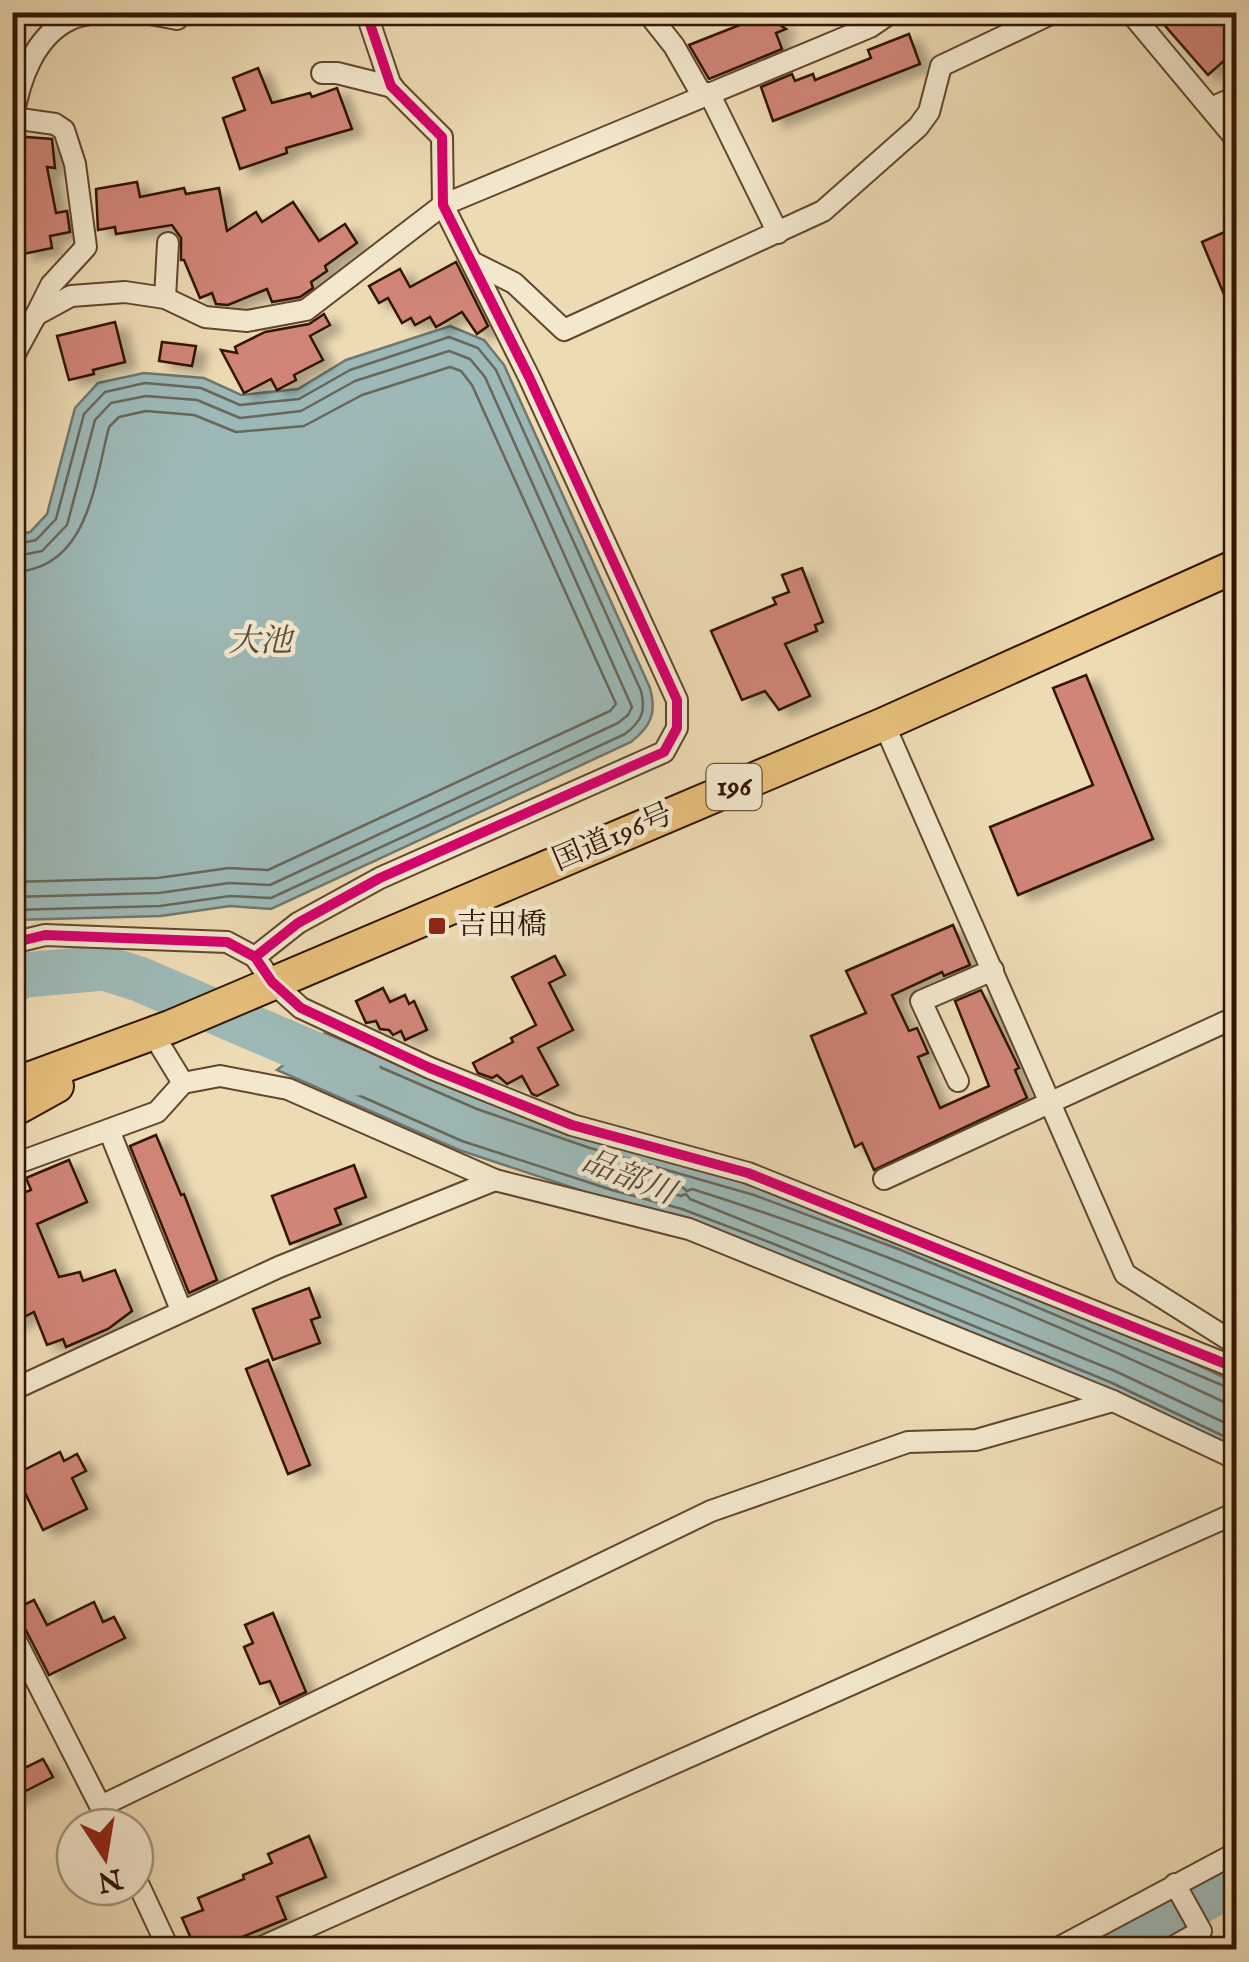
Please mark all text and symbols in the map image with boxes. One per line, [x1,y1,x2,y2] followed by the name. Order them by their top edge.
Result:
[228,622,295,663] water label: 大池
[706,764,762,810] road number: 196
[547,796,679,880] street label: 国道196号
[457,907,547,945] place label: 吉田橋
[426,915,448,937] marker: 吉田橋
[576,1141,683,1216] water label: 品部川
[55,1807,155,1907] north arrow
[94,1859,126,1899] text: N

